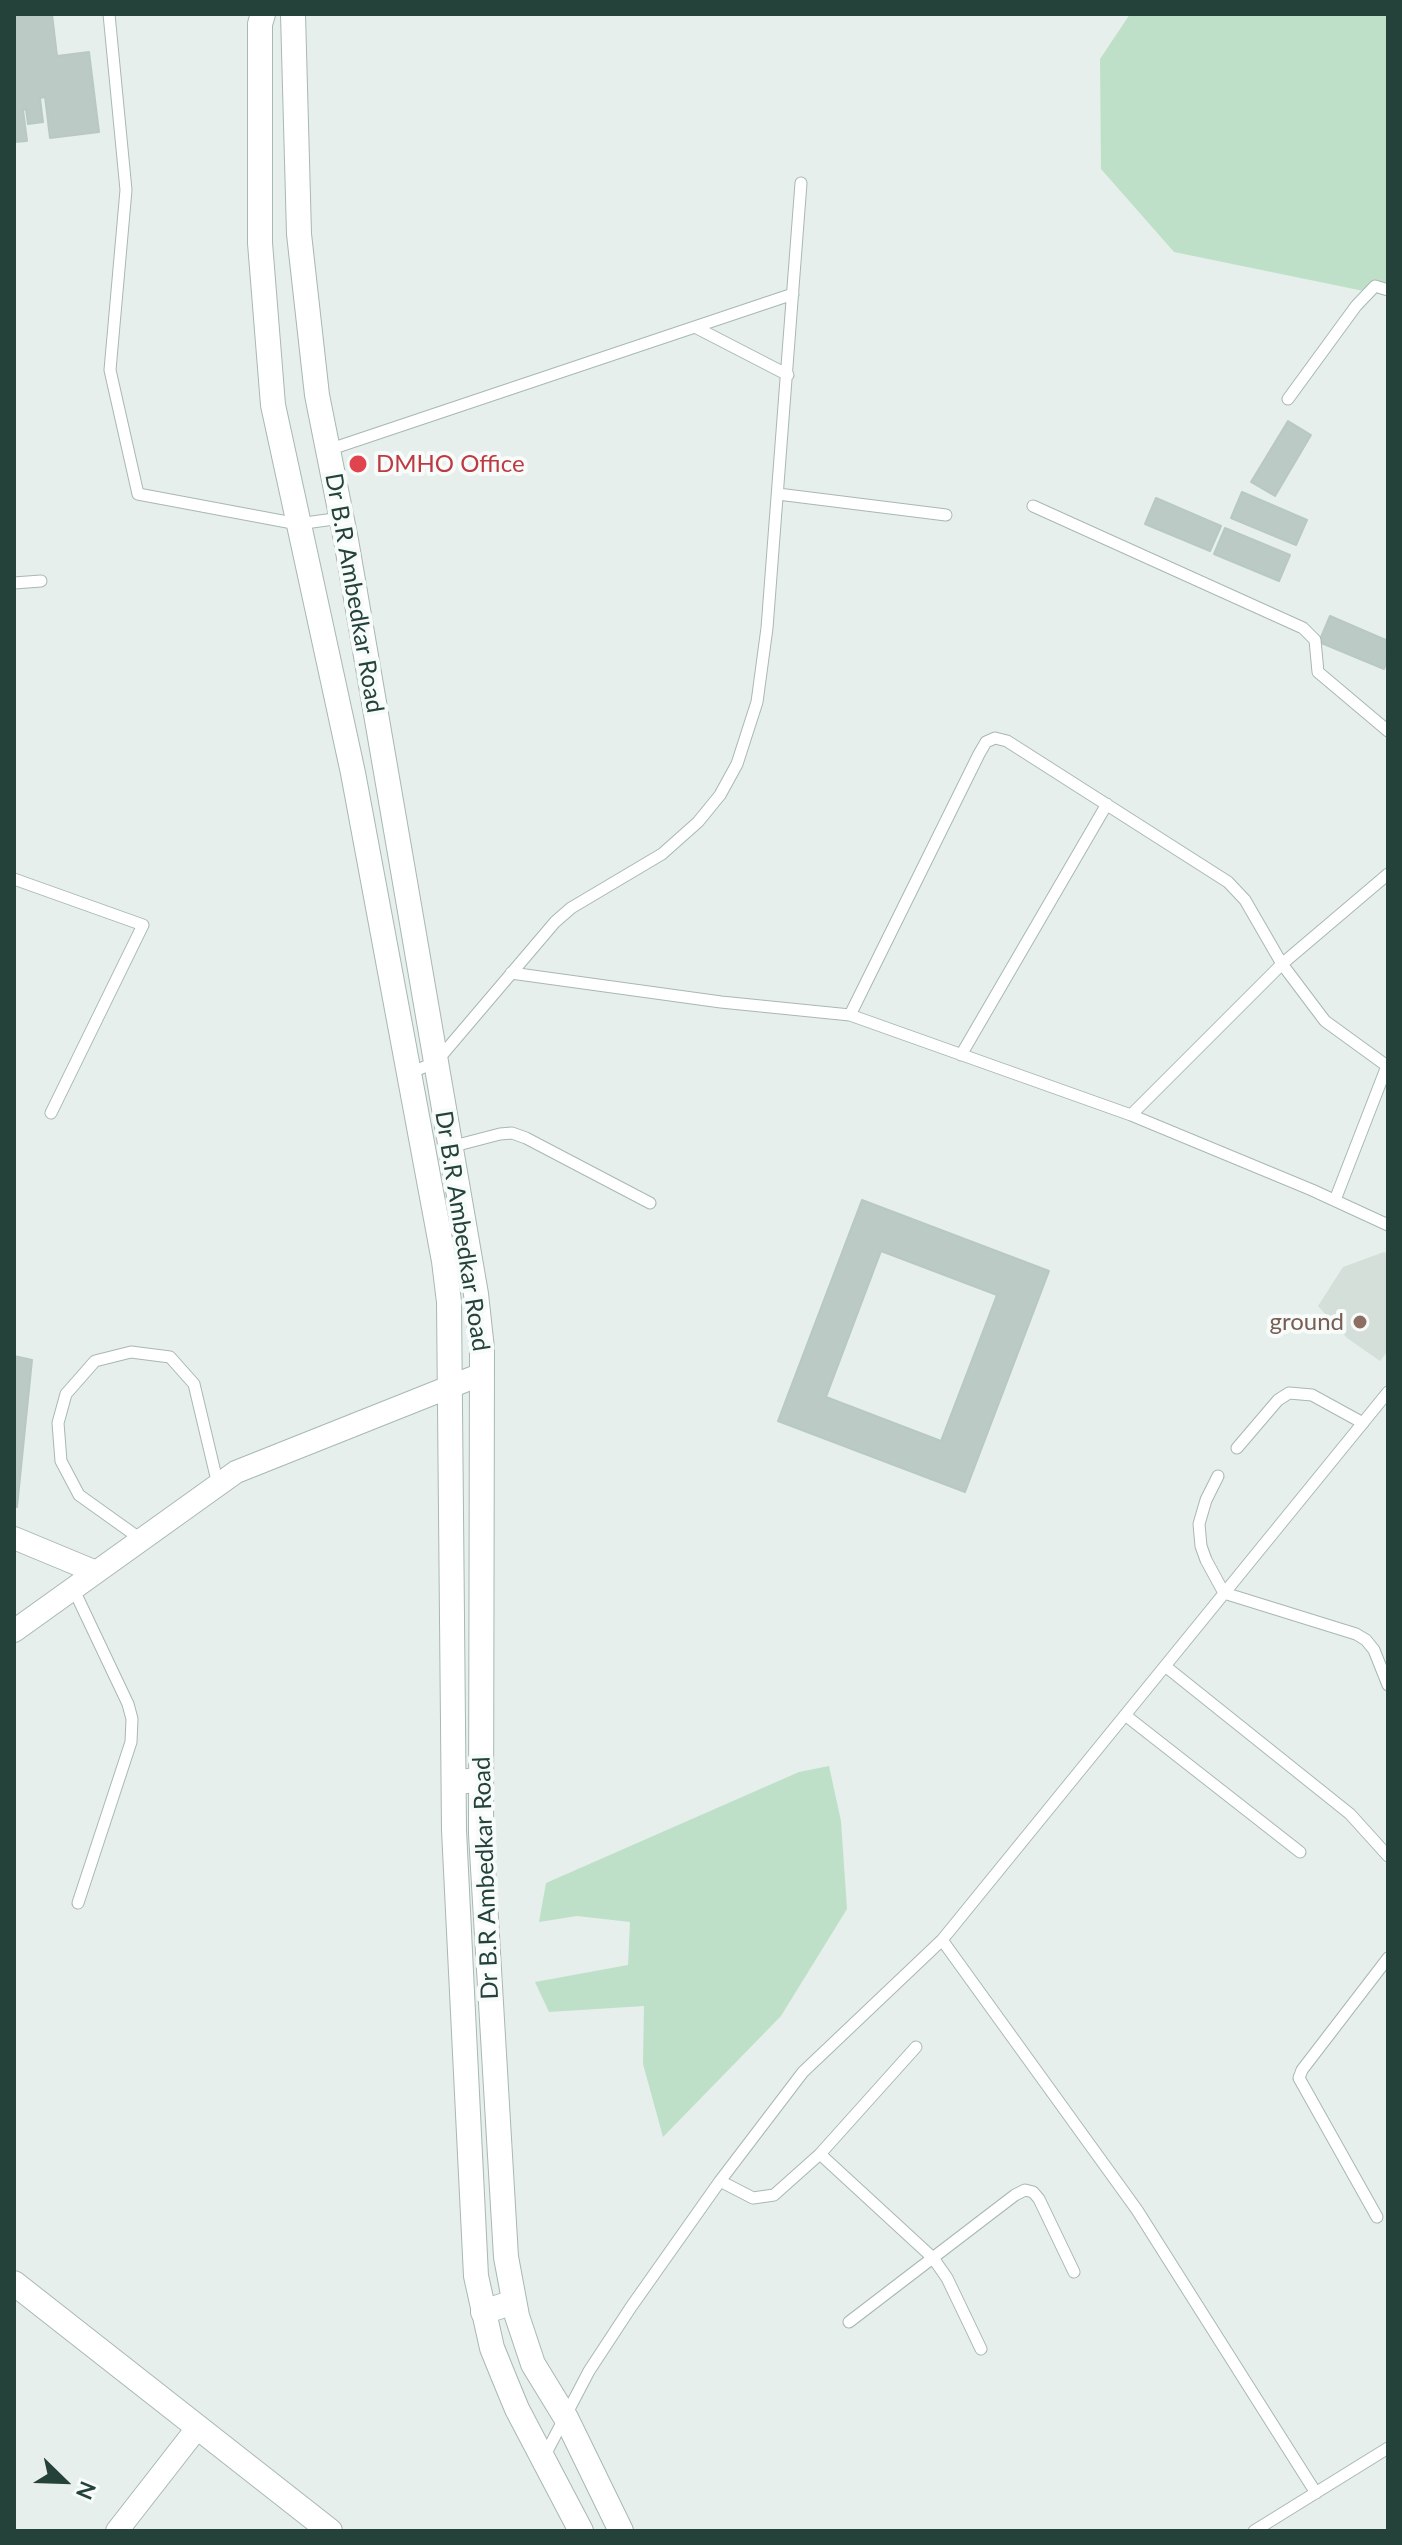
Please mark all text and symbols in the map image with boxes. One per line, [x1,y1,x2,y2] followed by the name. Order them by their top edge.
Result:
[376,450,525,478] place label: DMHO Office
[347,453,369,475] marker: DMHO Office
[319,471,389,715] street label: Dr B.R Ambedkar Road
[429,1109,495,1353] street label: Dr B.R Ambedkar Road
[1269,1308,1344,1336] place label: ground
[1351,1313,1369,1331] marker: ground
[467,1756,505,2000] street label: Dr B.R Ambedkar Road
[24,2441,104,2521] north arrow
[71,2477,102,2504] text: N

